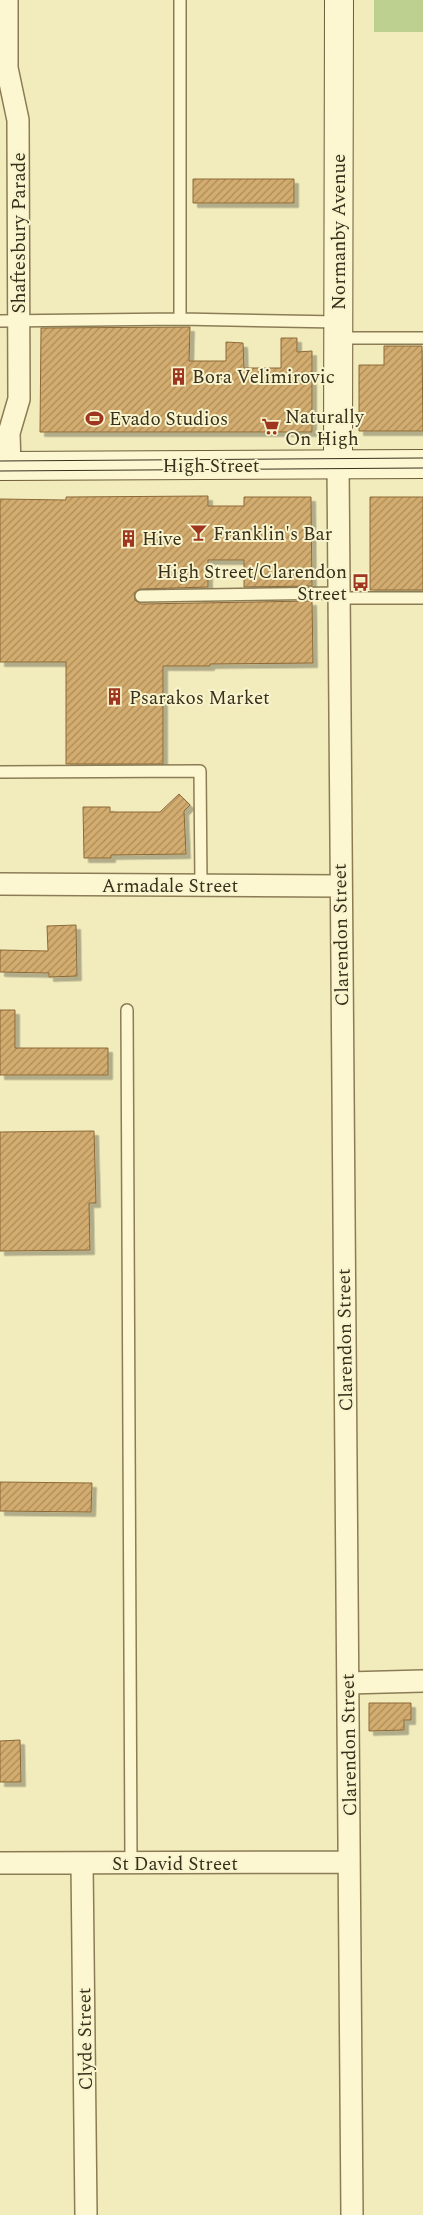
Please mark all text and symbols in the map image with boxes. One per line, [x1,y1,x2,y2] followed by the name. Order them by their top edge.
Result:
[5,152,34,314] street label: Shaftesbury Parade
[325,154,354,310] street label: Normanby Avenue
[192,363,335,392] place label: Bora Velimirovic
[168,366,188,386] building icon: Bora Velimirovic
[285,403,365,454] place label: Naturally On High
[109,405,228,434] place label: Evado Studios
[85,408,105,428] sports icon: Evado Studios
[261,417,281,437] supermarket icon: Naturally On High
[162,452,260,481] street label: High Street
[213,520,333,549] place label: Franklin's Bar
[189,523,209,543] bar icon: Franklin's Bar
[142,525,182,554] place label: Hive
[118,528,138,548] building icon: Hive
[157,558,347,609] place label: High Street/Clarendon Street
[351,572,371,592] bus stop icon: High Street/Clarendon Street
[129,684,270,713] place label: Psarakos Market
[105,687,125,707] building icon: Psarakos Market
[326,863,357,1007] street label: Clarendon Street
[102,872,239,901] street label: Armadale Street
[330,1268,361,1412] street label: Clarendon Street
[334,1673,365,1817] street label: Clarendon Street
[112,1850,238,1879] street label: St David Street
[70,1987,101,2091] street label: Clyde Street

